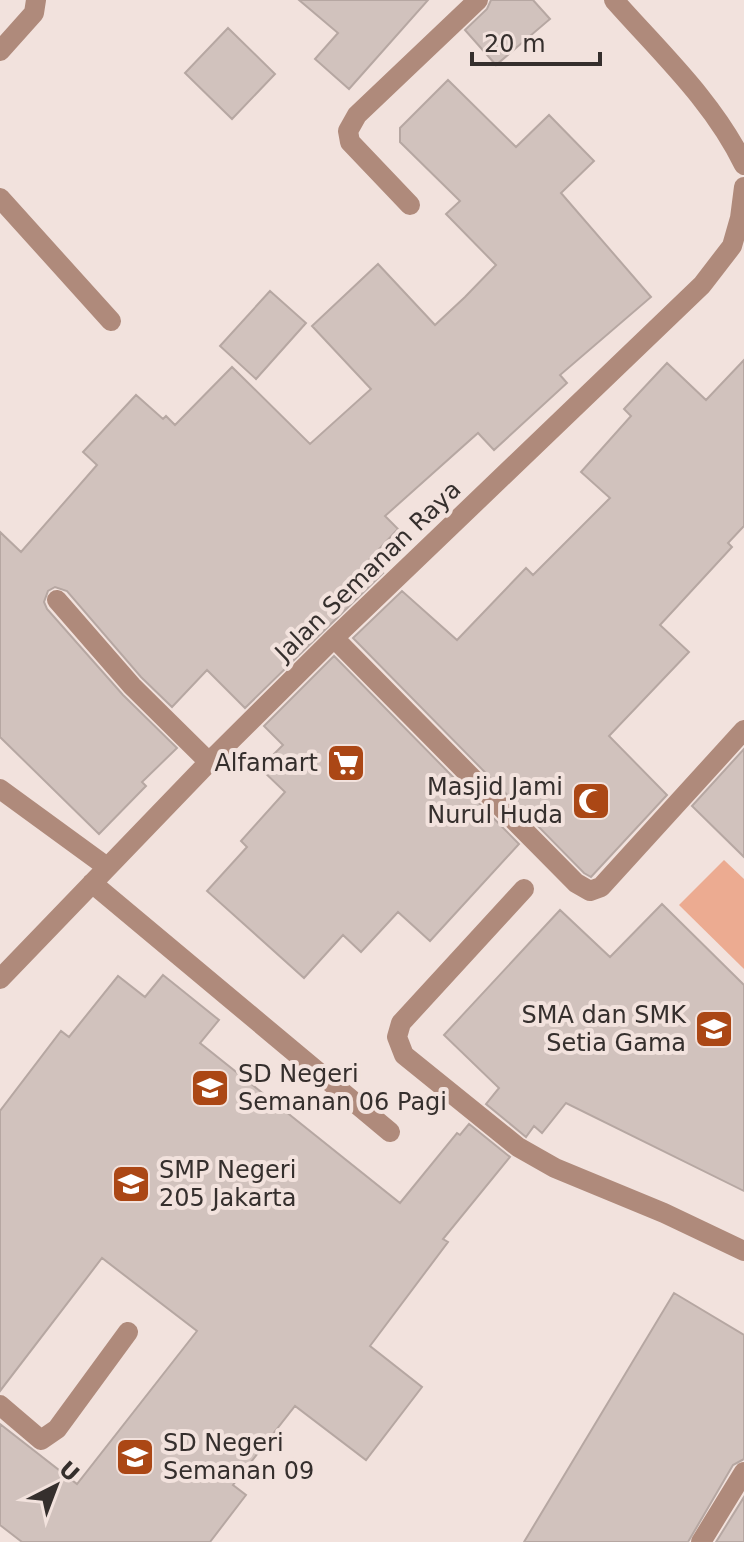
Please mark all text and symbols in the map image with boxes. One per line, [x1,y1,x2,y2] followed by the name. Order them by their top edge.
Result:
[472,16,600,66] scale bar
[484,30,546,58] text: 20 m
[268,475,466,668] street label: Jalan Semanan Raya
[325,742,367,784] supermarket icon: Alfamart
[214,749,318,777] place label: Alfamart
[427,773,563,829] place label: Masjid Jami Nurul Huda
[570,780,612,822] mosque icon: Masjid Jami Nurul Huda
[522,1001,687,1057] place label: SMA dan SMK Setia Gama
[693,1008,735,1050] school or university icon: SMA dan SMK Setia Gama
[238,1060,447,1116] place label: SD Negeri Semanan 06 Pagi
[189,1067,231,1109] school or university icon: SD Negeri Semanan 06 Pagi
[159,1156,296,1212] place label: SMP Negeri 205 Jakarta
[110,1163,152,1205] school or university icon: SMP Negeri 205 Jakarta
[163,1429,314,1485] place label: SD Negeri Semanan 09
[114,1436,156,1478] school or university icon: SD Negeri Semanan 09
[16,1446,96,1526] north arrow
[54,1456,84,1487] text: U

